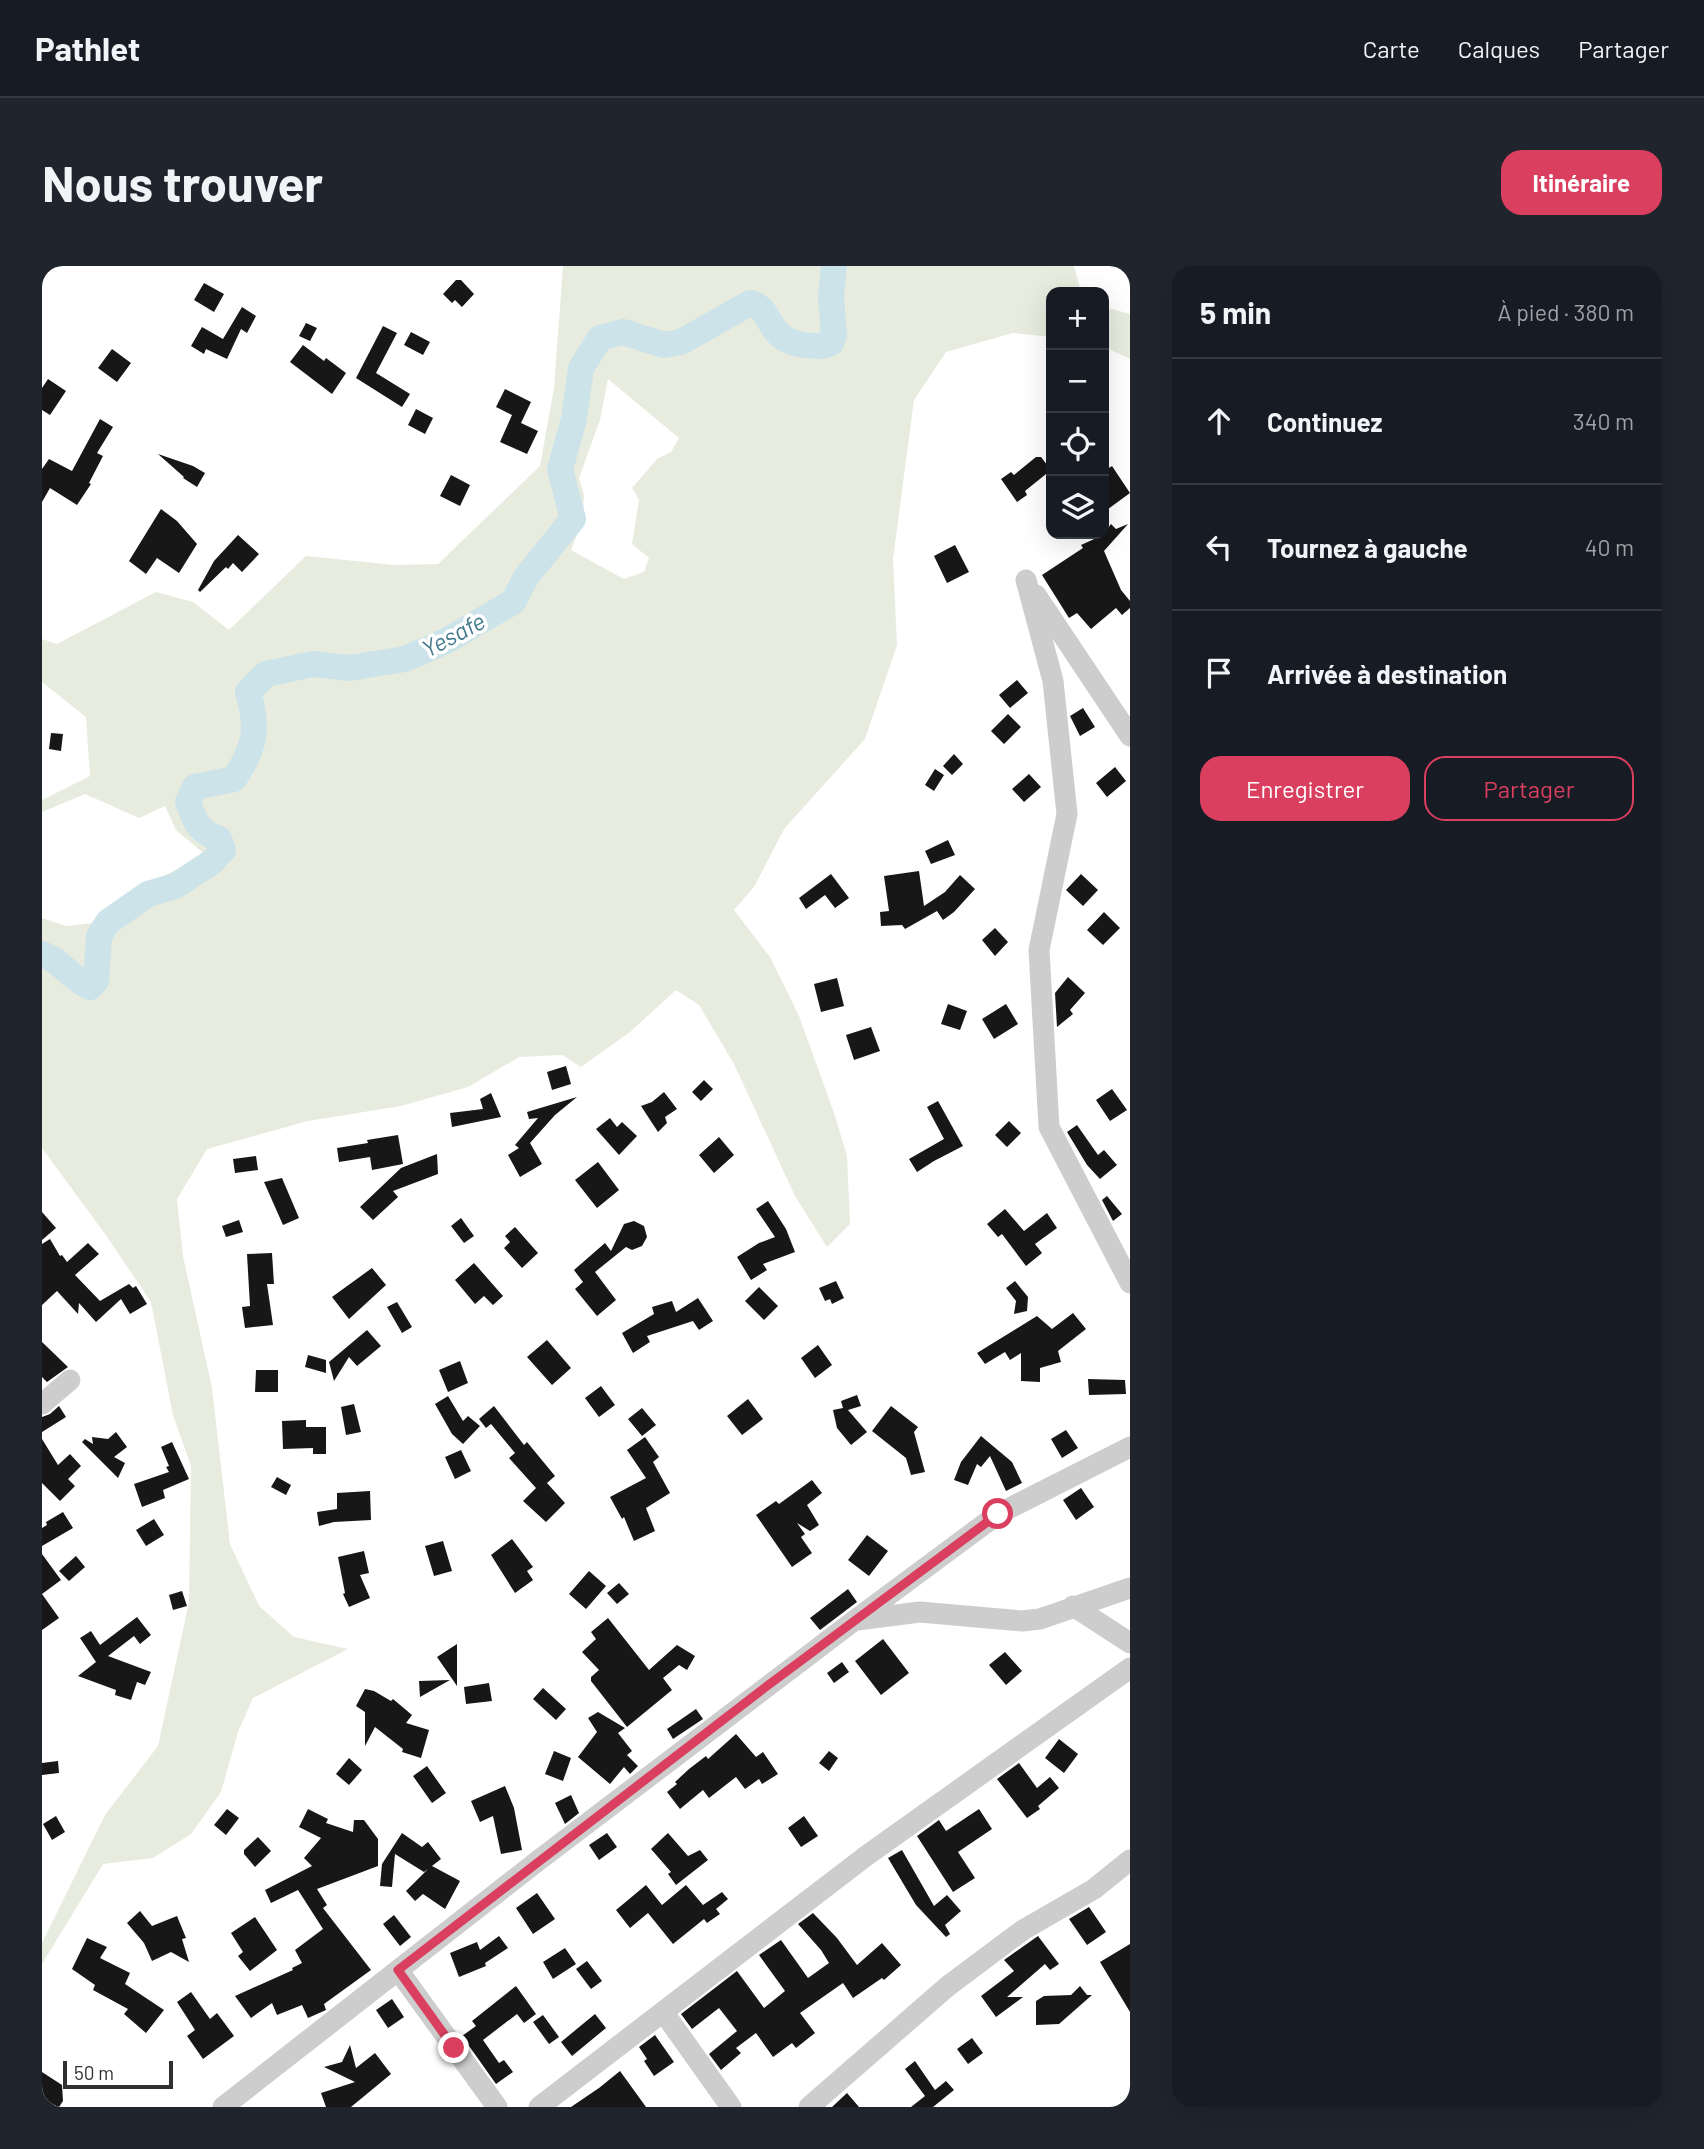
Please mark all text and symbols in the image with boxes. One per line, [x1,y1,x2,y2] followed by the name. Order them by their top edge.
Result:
[35,28,140,68] text: Pathlet
[1363,34,1420,63] text: Carte
[1458,34,1540,63] text: Calques
[1578,34,1669,63] text: Partager
[1501,150,1662,215] button: Itinéraire
[42,153,323,212] text: Nous trouver
[1046,287,1109,539] map controls
[1046,287,1109,350] button: +
[1200,294,1271,330] text: 5 min
[1498,298,1634,326] text: À pied · 380 m
[1046,350,1109,413] button: −
[1200,402,1238,440] icon: ahead
[1267,406,1383,437] text: Continuez
[1573,407,1634,435] text: 340 m
[1046,413,1109,476] button: locate
[1046,476,1109,539] button: layers
[1200,528,1238,566] icon: left
[1267,532,1468,563] text: Tournez à gauche
[1585,533,1634,561] text: 40 m
[416,605,490,663] water label: Yesafe
[1200,654,1238,692] icon: arrive
[1267,658,1507,689] text: Arrivée à destination
[1200,756,1410,821] button: Enregistrer
[1424,756,1634,821] button: Partager
[982,1498,1013,1529] route start
[438,2032,469,2063] route end
[63,2058,173,2090] scale bar
[74,2061,114,2084] text: 50 m

